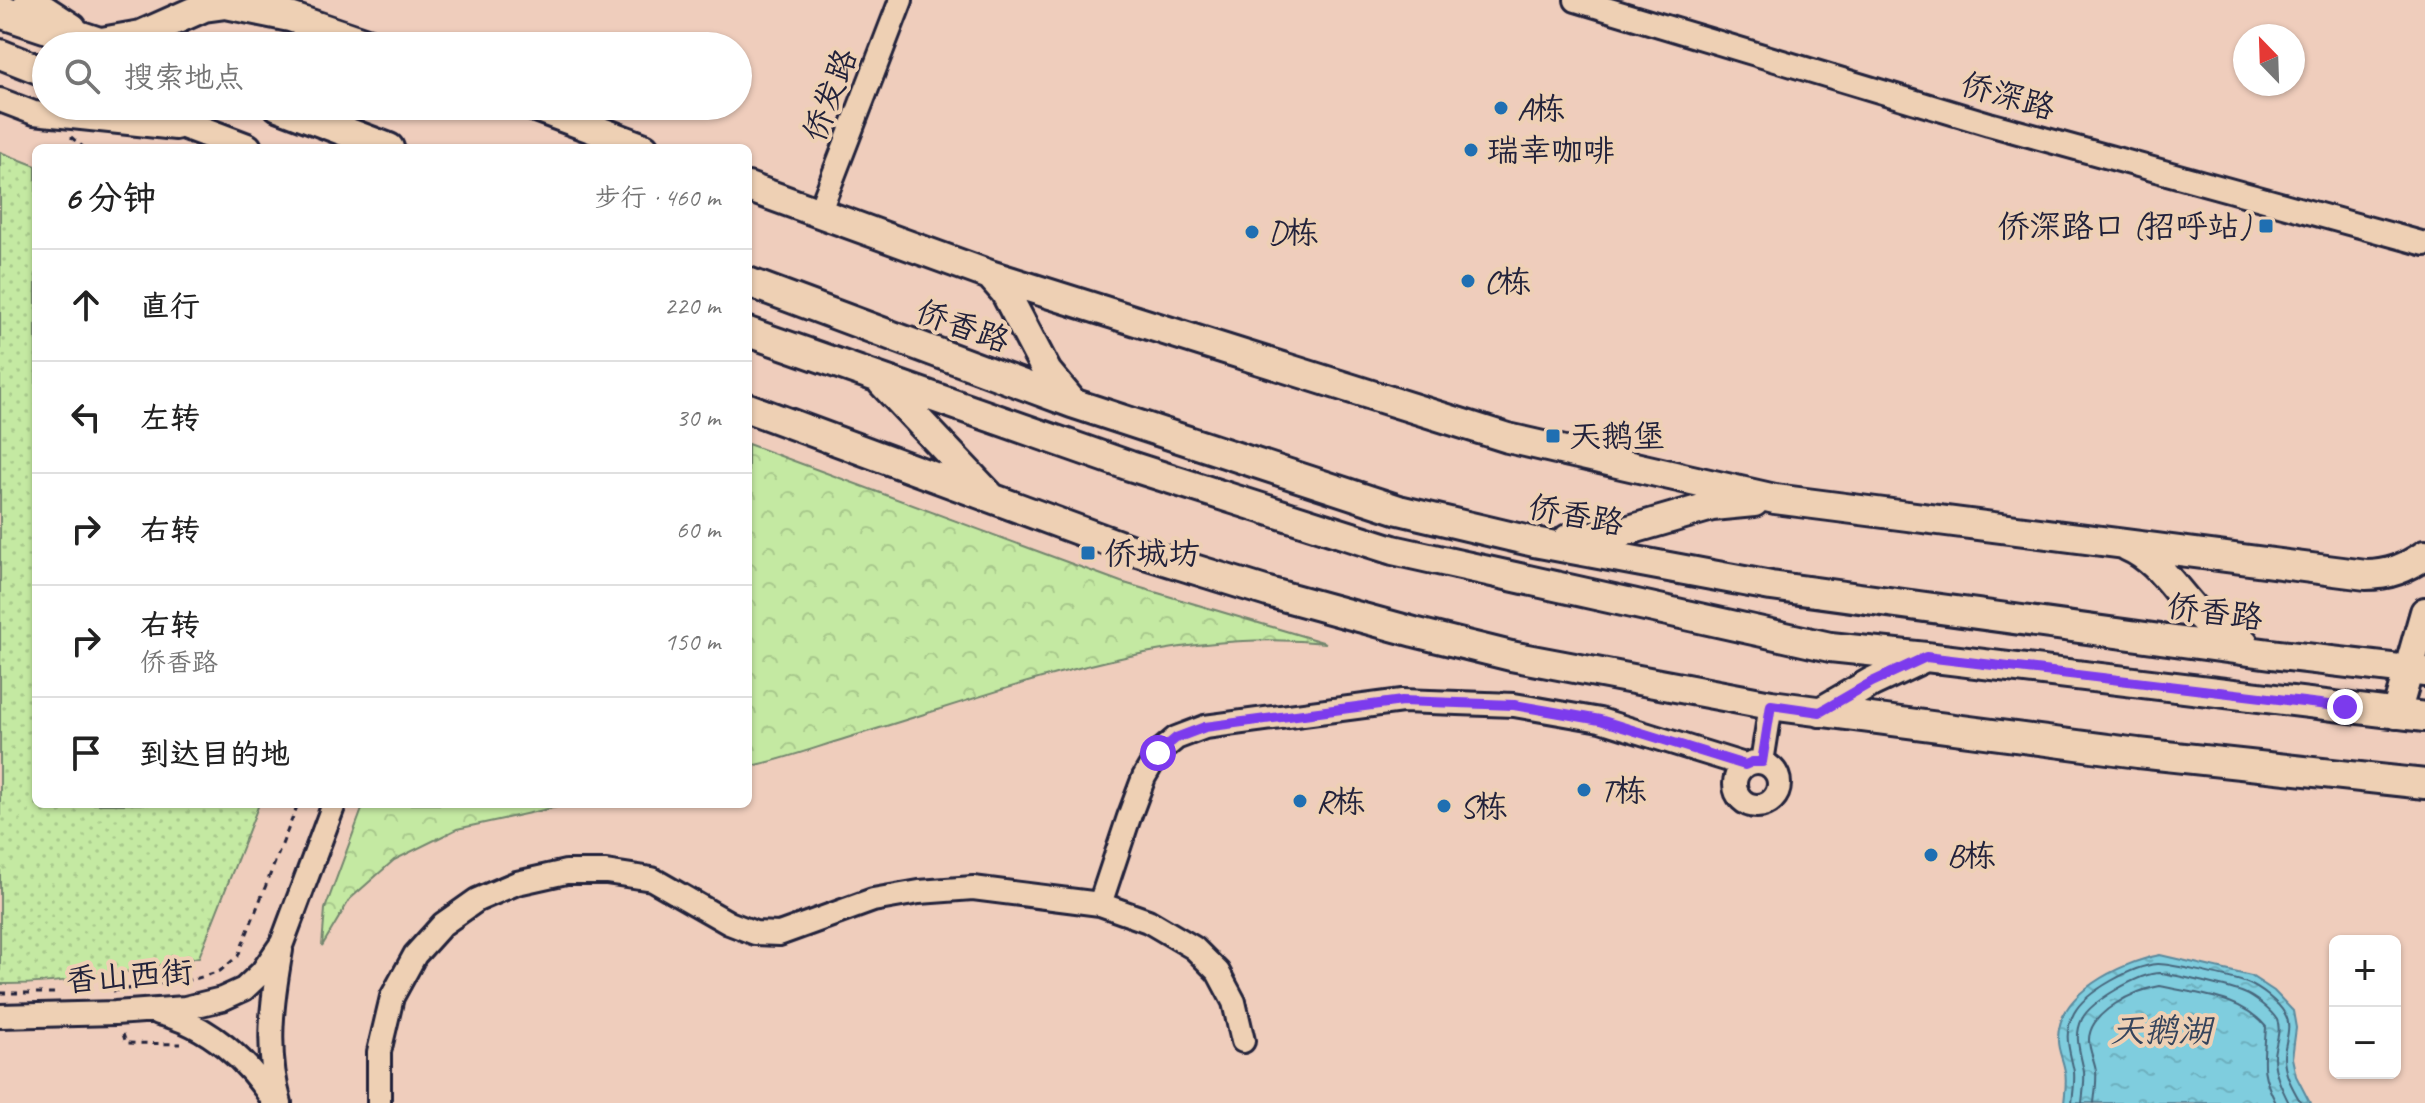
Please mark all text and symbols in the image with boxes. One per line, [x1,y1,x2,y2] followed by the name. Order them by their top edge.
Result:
[2233,24,2305,96] north arrow
[32,32,752,120] search box
[794,43,866,147] street label: 侨发路
[60,54,104,98] icon: search
[124,58,244,96] text: 搜索地点
[1956,63,2060,129] street label: 侨深路
[1517,88,1565,129] place label: A栋
[1492,99,1510,117] marker: A栋
[1487,130,1615,171] place label: 瑞幸咖啡
[1462,141,1480,159] marker: 瑞幸咖啡
[64,176,156,219] text: 6 分钟
[595,181,720,214] text: 步行 · 460 m
[1997,206,2251,247] place label: 侨深路口 (招呼站)
[1268,212,1319,253] place label: D栋
[2257,217,2275,235] marker: 侨深路口 (招呼站)
[1243,223,1261,241] marker: D栋
[1484,261,1531,302] place label: C栋
[1459,272,1477,290] marker: C栋
[64,283,108,327] icon: ahead
[140,287,200,325] text: 直行
[664,289,720,322] text: 220 m
[911,290,1015,362] street label: 侨香路
[64,395,108,439] icon: left
[140,399,200,437] text: 左转
[676,401,720,434] text: 30 m
[1569,416,1665,457] place label: 天鹅堡
[1544,427,1562,445] marker: 天鹅堡
[1525,486,1627,544] street label: 侨香路
[64,507,108,551] icon: right
[140,511,200,549] text: 右转
[676,513,720,546] text: 60 m
[1104,533,1200,574] place label: 侨城坊
[1079,544,1097,562] marker: 侨城坊
[2165,585,2265,639] street label: 侨香路
[140,606,200,644] text: 右转
[64,619,108,663] icon: right
[664,625,720,658] text: 150 m
[140,646,218,679] text: 侨香路
[2327,689,2363,725] route end
[64,731,108,775] icon: arrive
[140,735,290,773] text: 到达目的地
[1140,735,1176,771] route start
[1600,770,1647,811] place label: T栋
[1316,781,1365,822] place label: R栋
[1575,781,1593,799] marker: T栋
[1460,786,1508,827] place label: S栋
[1291,792,1309,810] marker: R栋
[1435,797,1453,815] marker: S栋
[1947,835,1996,876] place label: B栋
[1922,846,1940,864] marker: B栋
[2329,935,2401,1079] map controls
[2329,935,2401,1007] button: +
[64,951,194,1001] street label: 香山西街
[2329,1007,2401,1079] button: −
[2110,1009,2215,1052] water label: 天鹅湖

